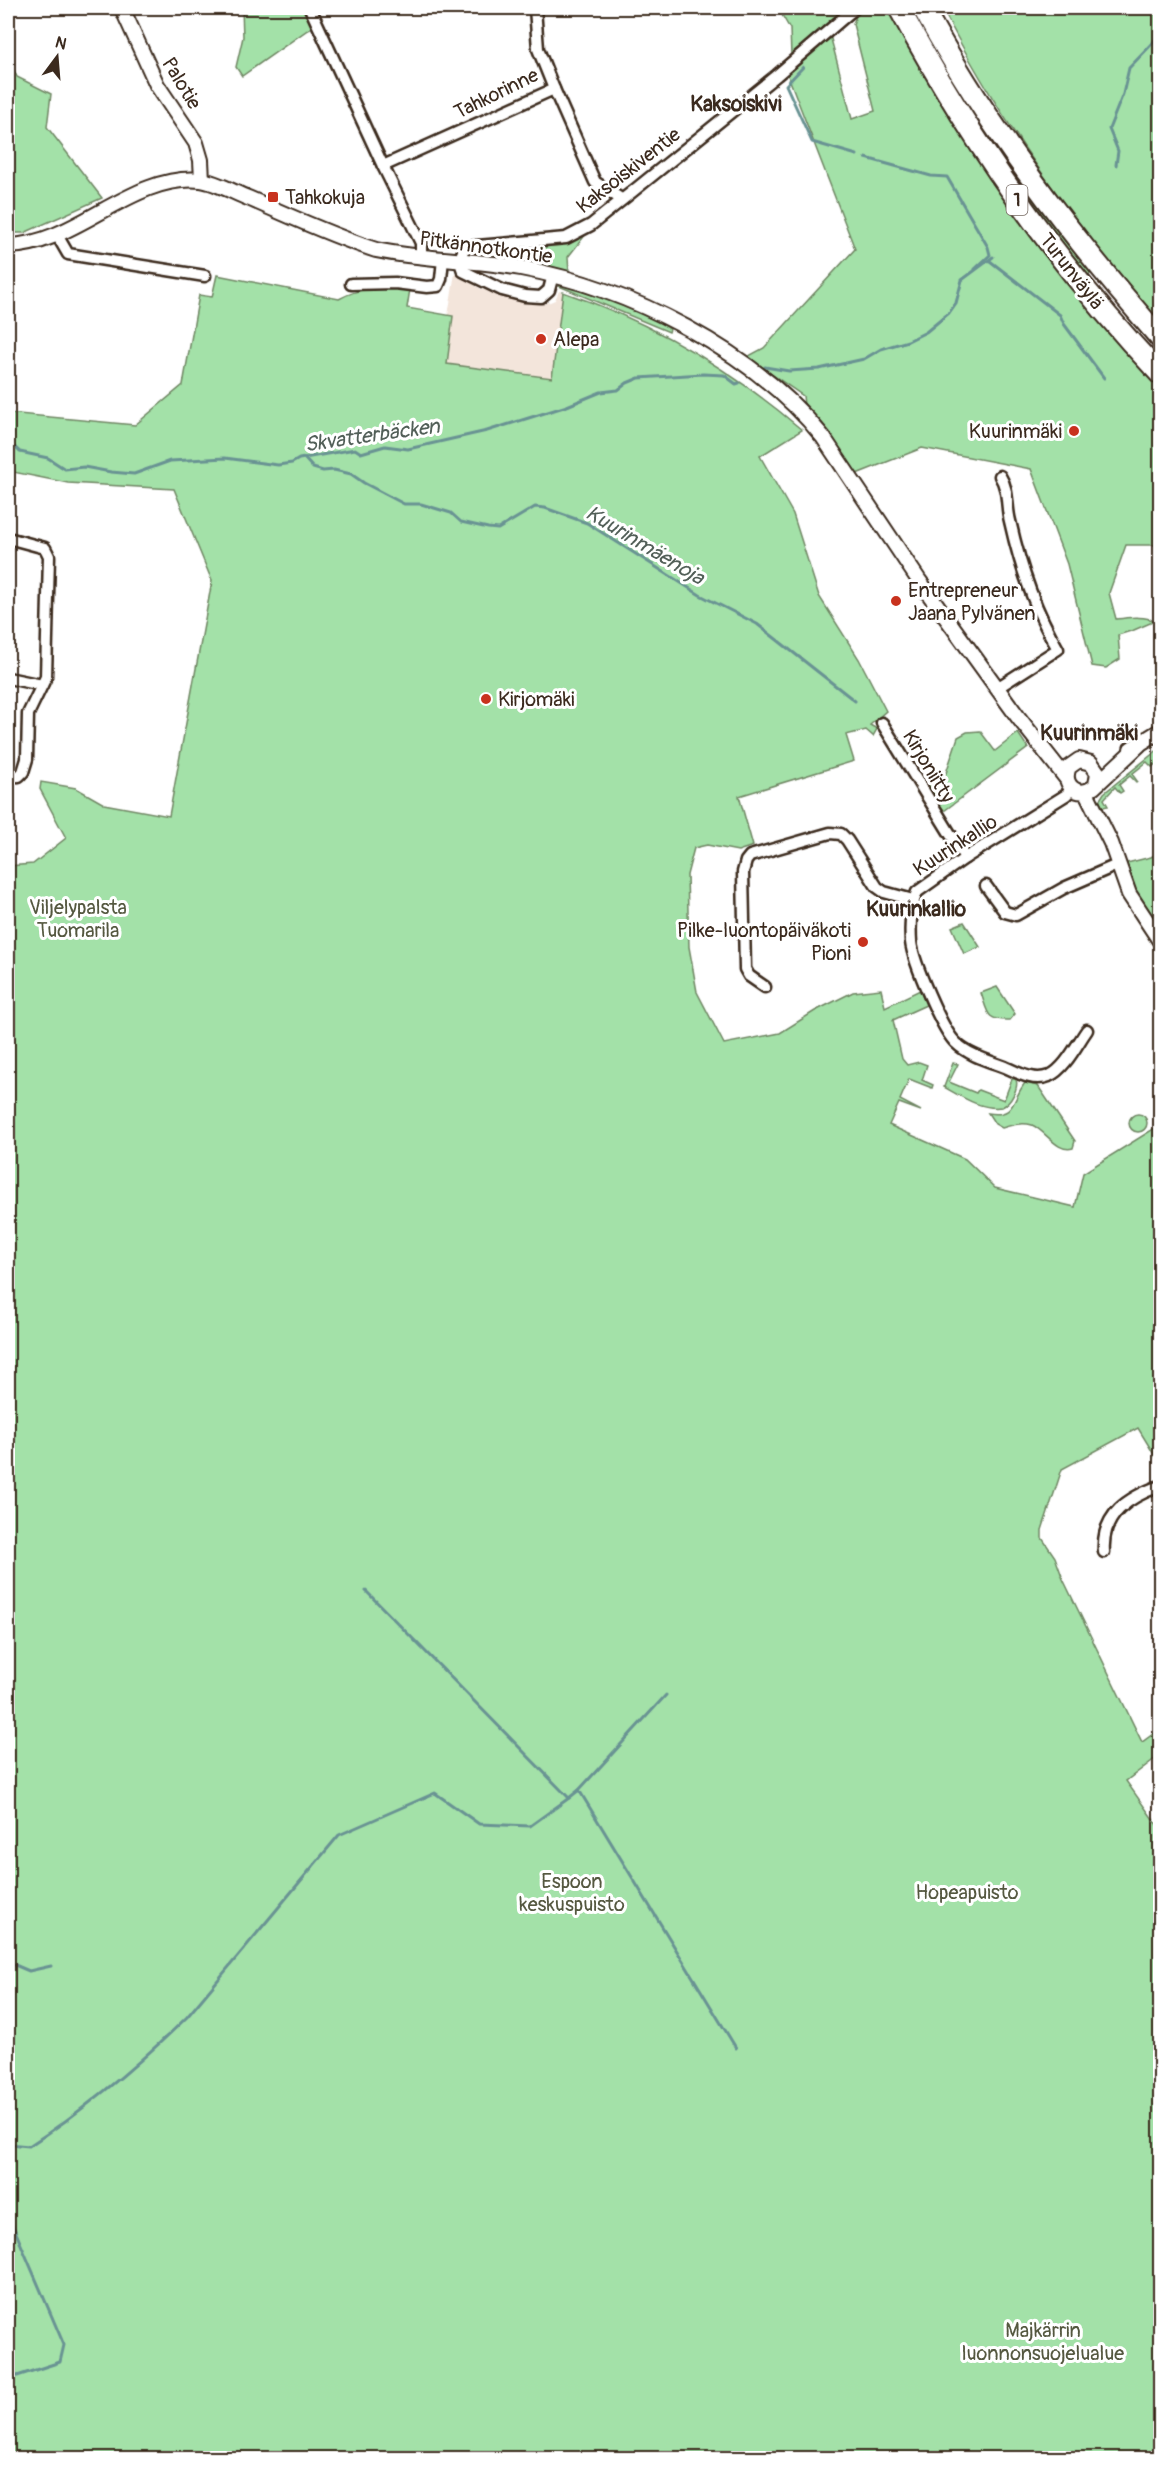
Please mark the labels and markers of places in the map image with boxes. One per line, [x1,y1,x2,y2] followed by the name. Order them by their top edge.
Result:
[285,185,365,210] place label: Tahkokuja
[266,190,280,204] marker: Tahkokuja
[553,327,599,352] place label: Alepa
[534,332,548,346] marker: Alepa
[969,419,1062,444] place label: Kuurinmäki
[1067,424,1081,438] marker: Kuurinmäki
[908,578,1036,626] place label: Entrepreneur Jaana Pylvänen
[889,594,903,608] marker: Entrepreneur Jaana Pylvänen
[498,687,575,712] place label: Kirjomäki
[479,692,493,706] marker: Kirjomäki
[677,918,851,966] place label: Pilke-luontopäiväkoti Pioni
[856,935,870,949] marker: Pilke-luontopäiväkoti Pioni

